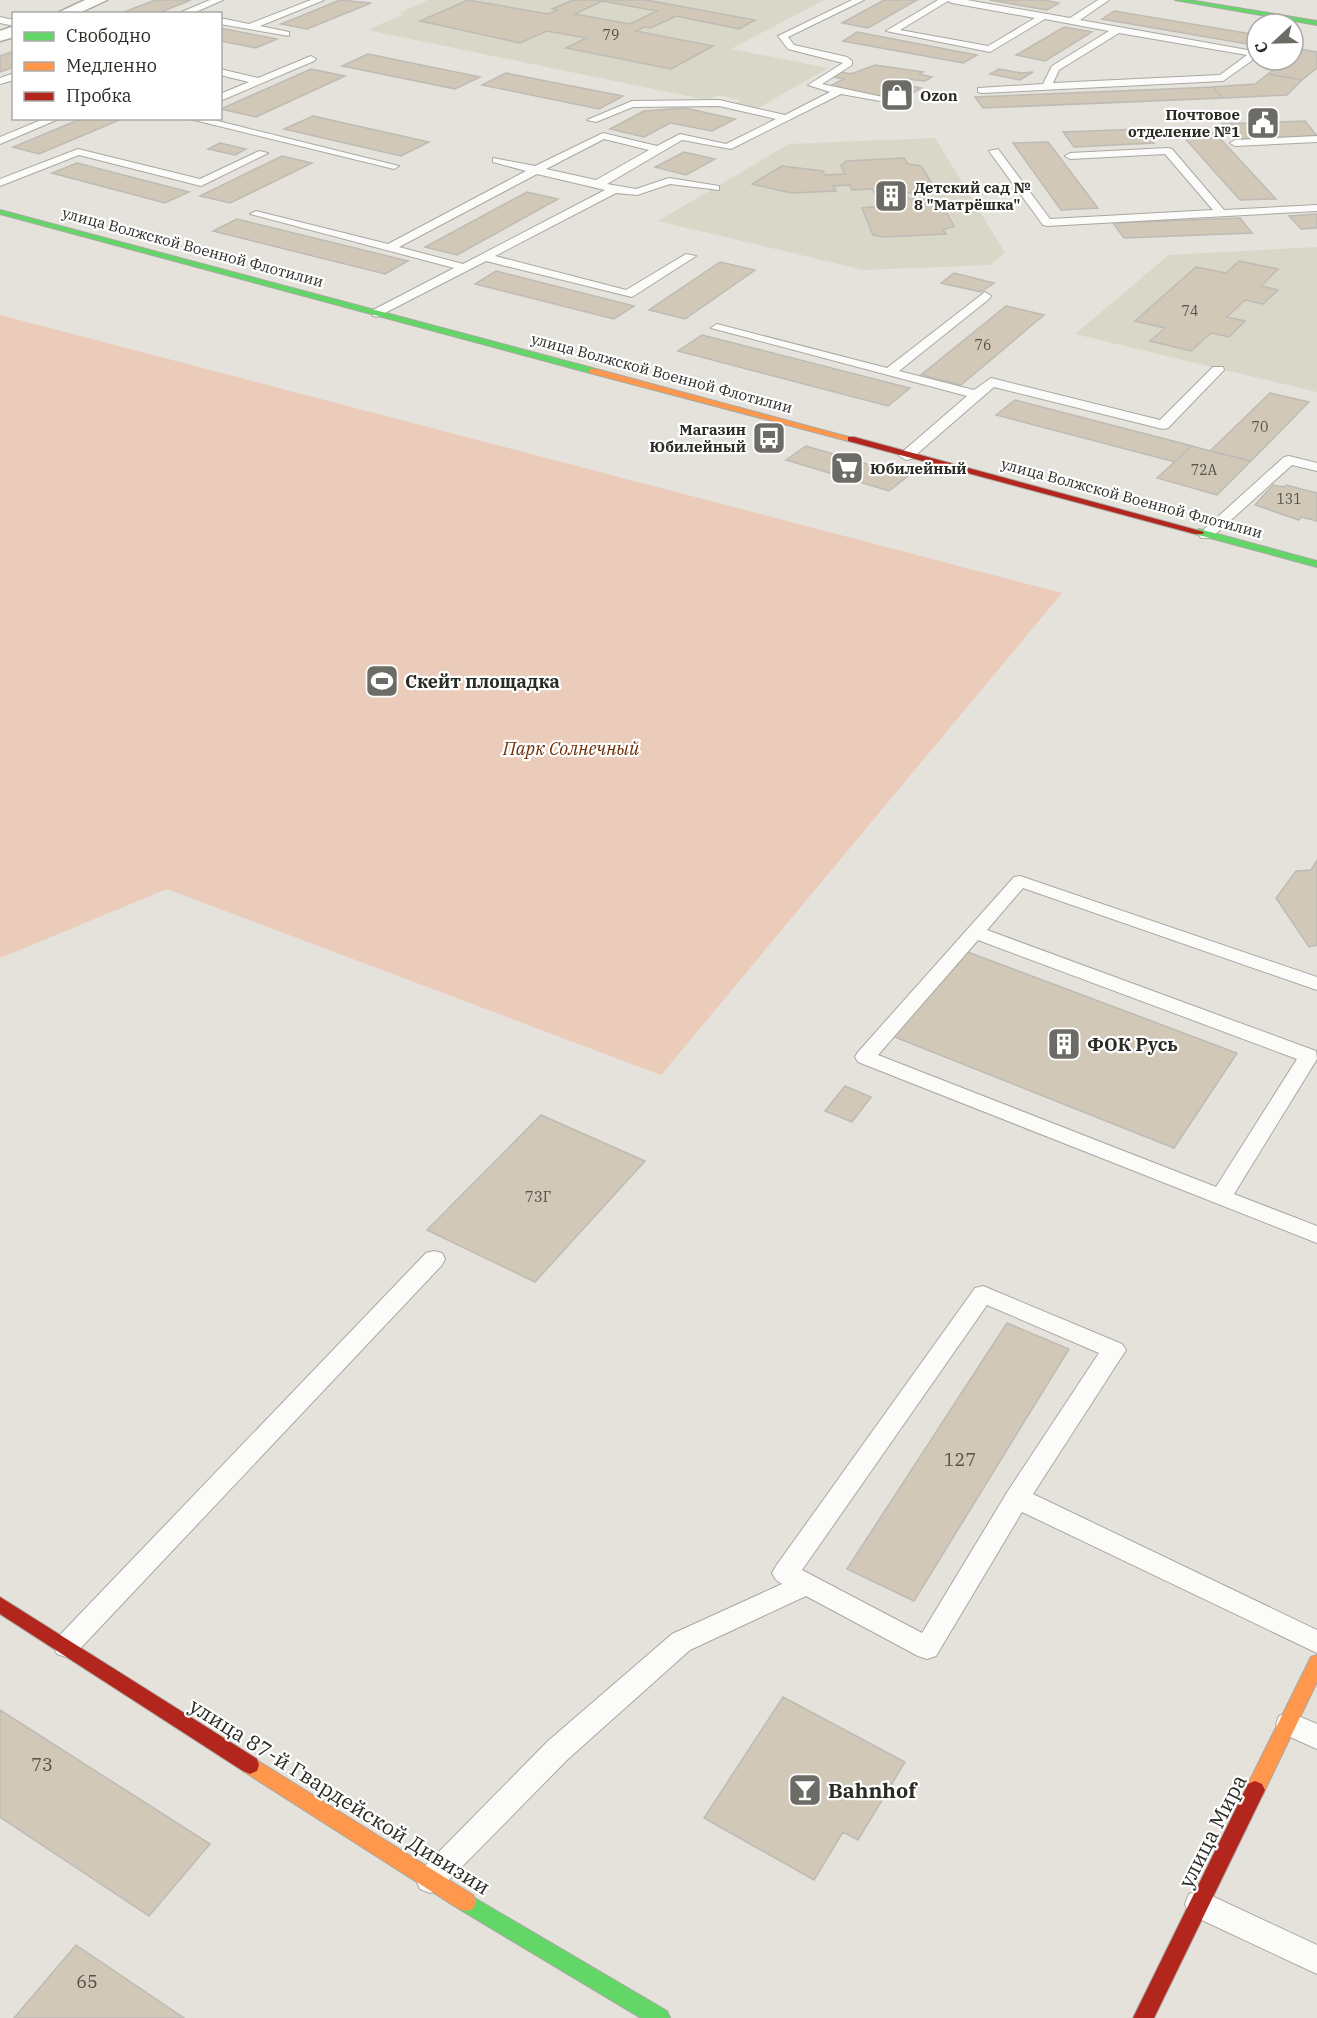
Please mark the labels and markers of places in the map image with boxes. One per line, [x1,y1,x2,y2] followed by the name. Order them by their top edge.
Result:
[879,77,915,113] shop icon: Ozon
[920,86,958,105] place label: Ozon
[1128,105,1240,141] place label: Почтовое отделение №1
[1245,105,1281,141] public building icon: Почтовое отделение №1
[873,178,909,214] building icon: Детский сад № 8 "Матрёшка"
[914,178,1031,214] place label: Детский сад № 8 "Матрёшка"
[649,420,746,456] place label: Магазин Юбилейный
[751,420,787,456] bus stop icon: Магазин Юбилейный
[829,450,865,486] supermarket icon: Юбилейный
[870,459,967,478] place label: Юбилейный
[364,663,400,699] sports icon: Скейт площадка
[405,670,560,693] place label: Скейт площадка
[1046,1026,1082,1062] building icon: ФОК Русь
[1087,1033,1178,1056] place label: ФОК Русь
[787,1772,823,1808] bar icon: Bahnhof
[828,1776,918,1804] place label: Bahnhof

